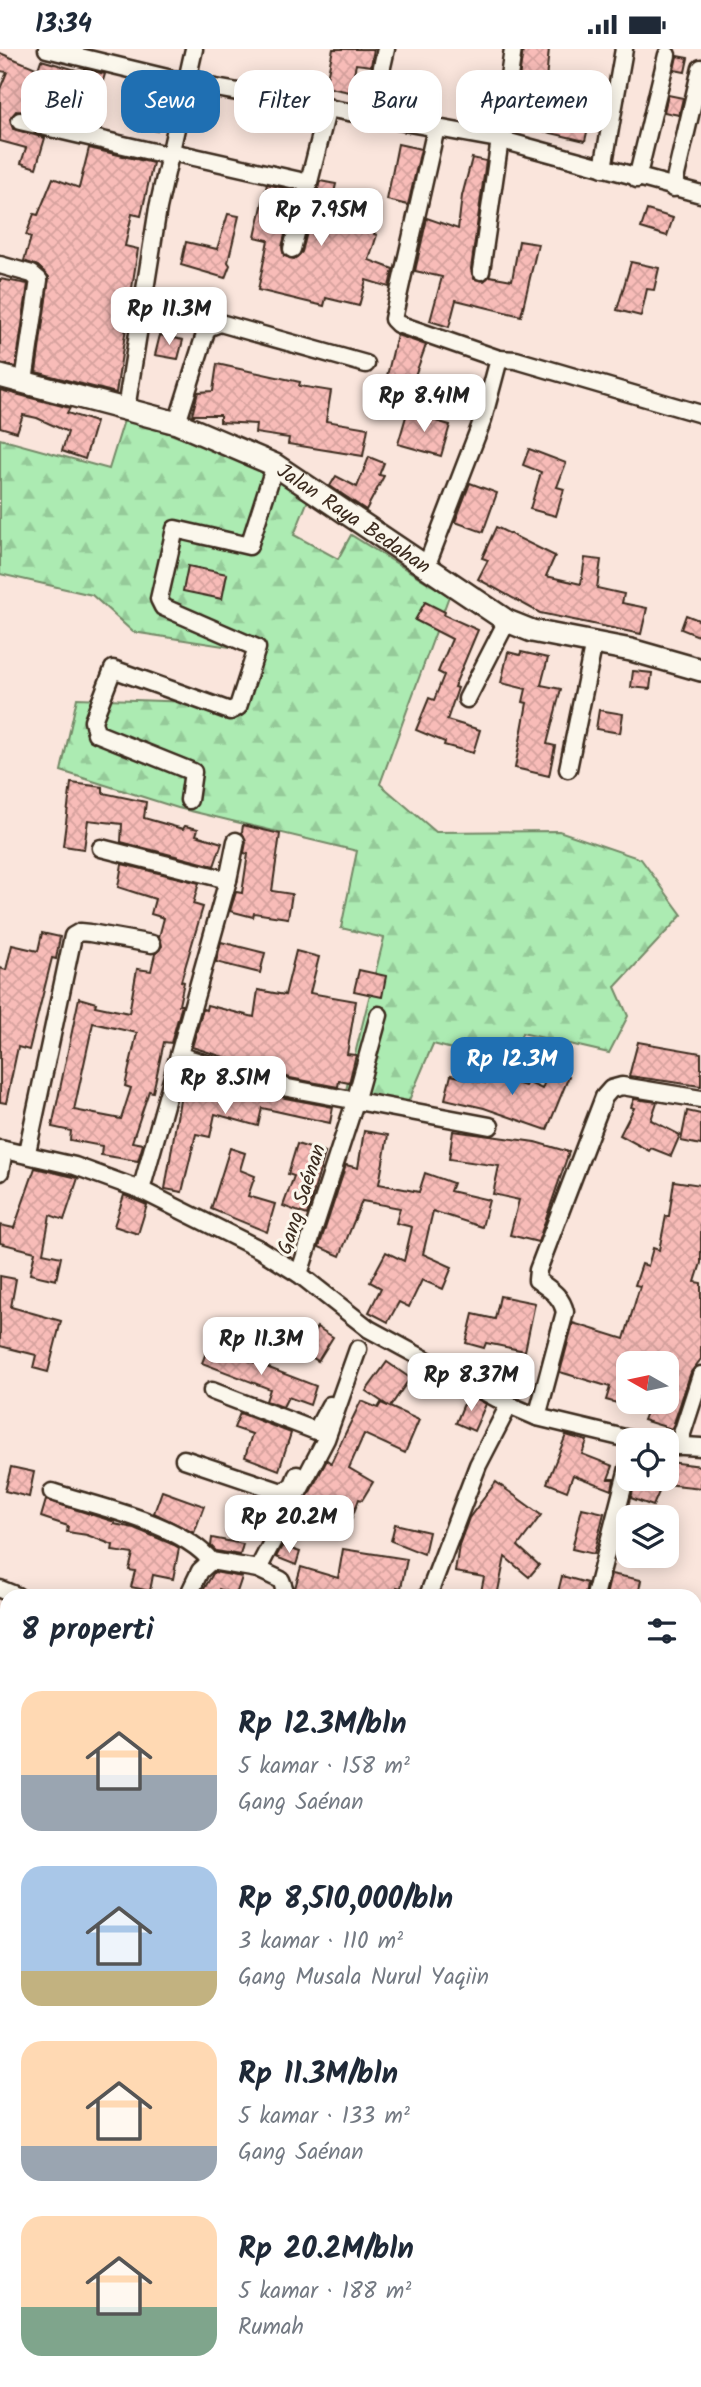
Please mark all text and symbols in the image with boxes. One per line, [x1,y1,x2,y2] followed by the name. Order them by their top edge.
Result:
[35,4,92,46] text: 13:34
[21,70,107,133] chip: Beli
[121,70,220,133] chip: Sewa
[234,70,334,133] chip: Filter
[348,70,442,133] chip: Baru
[456,70,612,133] chip: Apartemen
[249,189,393,248] pin: Rp 7.95M
[275,193,367,229] text: Rp 7.95M
[97,287,241,347] pin: Rp 11.3M
[127,292,211,328] text: Rp 11.3M
[352,375,496,434] pin: Rp 8.41M
[379,379,469,415] text: Rp 8.41M
[269,455,437,583] street label: Jalan Raya Bedahan
[440,1037,584,1097] pin: Rp 12.3M
[467,1042,557,1078] text: Rp 12.3M
[153,1056,297,1116] pin: Rp 8.51M
[180,1061,270,1097] text: Rp 8.51M
[269,1140,336,1259] street label: Gang Saénan
[189,1317,333,1377] pin: Rp 11.3M
[219,1322,303,1358] text: Rp 11.3M
[616,1351,679,1414] north arrow
[616,1351,679,1568] map controls
[399,1353,543,1413] pin: Rp 8.37M
[424,1358,518,1394] text: Rp 8.37M
[616,1428,679,1491] button: locate
[217,1495,361,1555] pin: Rp 20.2M
[241,1500,337,1536] text: Rp 20.2M
[616,1505,679,1568] button: layers
[21,1607,154,1655] text: 8 properti
[643,1612,681,1650] icon: filters
[238,1701,407,1749] text: Rp 12.3M/bln
[77,1719,161,1803] icon: home
[238,1749,410,1785] text: 5 kamar · 158 m²
[238,1785,364,1821] text: Gang Saénan
[238,1876,453,1924] text: Rp 8,510,000/bln
[77,1894,161,1978] icon: home
[238,1924,403,1960] text: 3 kamar · 110 m²
[238,1960,489,1996] text: Gang Musala Nurul Yaqiin
[238,2051,398,2099] text: Rp 11.3M/bln
[77,2069,161,2153] icon: home
[238,2099,410,2135] text: 5 kamar · 133 m²
[238,2135,364,2171] text: Gang Saénan
[238,2226,414,2274] text: Rp 20.2M/bln
[77,2244,161,2328] icon: home
[238,2274,411,2310] text: 5 kamar · 188 m²
[238,2310,304,2346] text: Rumah

